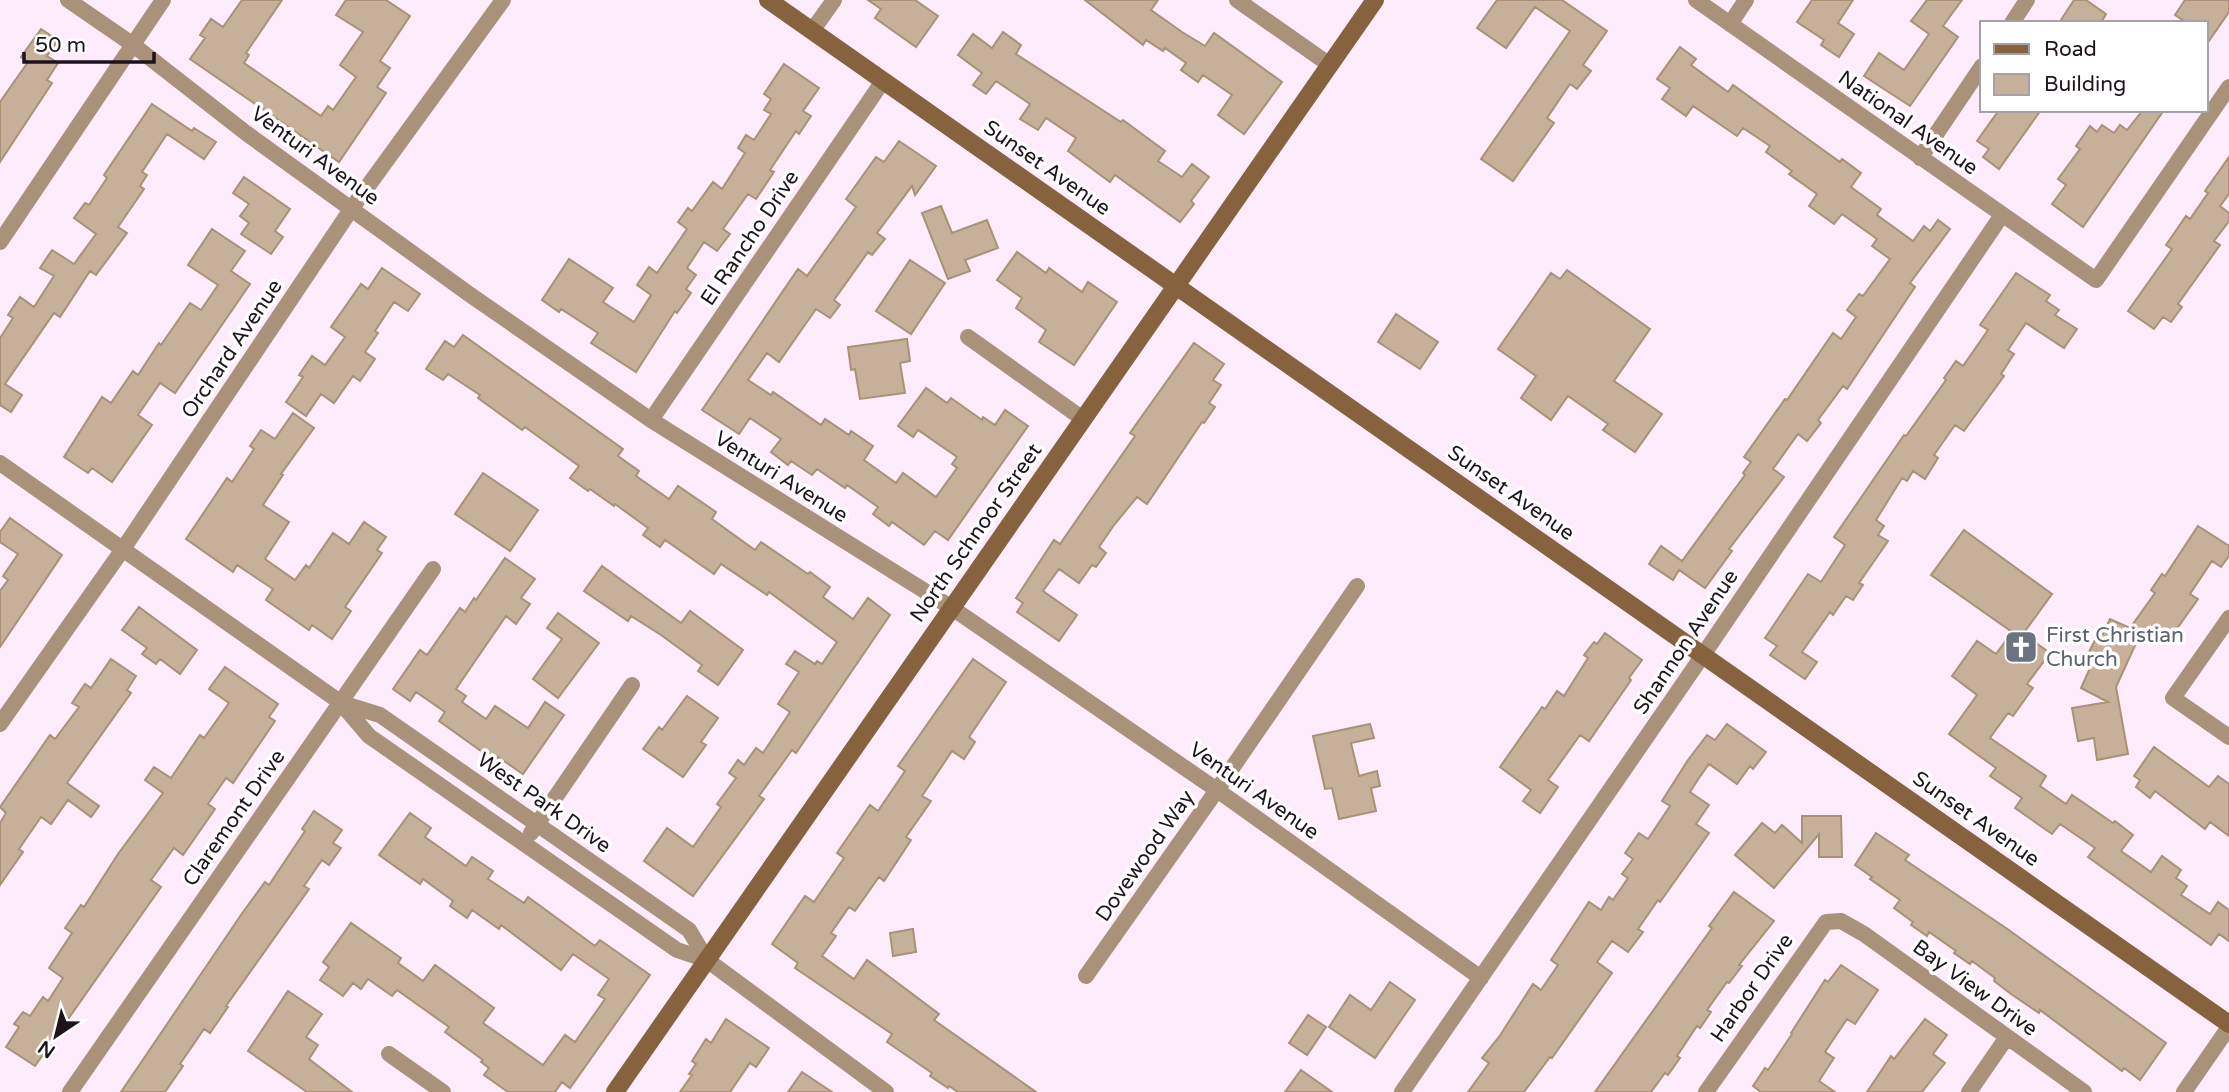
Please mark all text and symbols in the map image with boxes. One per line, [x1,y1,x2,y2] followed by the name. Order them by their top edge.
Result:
[24,21,154,65] scale bar
[1980,21,2208,112] legend
[35,33,86,58] text: 50 m
[2044,37,2097,62] text: Road
[1833,65,1983,181] street label: National Avenue
[2044,72,2126,97] text: Building
[246,101,384,211] street label: Venturi Avenue
[979,115,1115,221] street label: Sunset Avenue
[696,166,804,310] street label: El Rancho Drive
[176,275,288,423] street label: Orchard Avenue
[710,426,852,528] street label: Venturi Avenue
[905,439,1047,627] street label: North Schnoor Street
[1443,440,1579,546] street label: Sunset Avenue
[1628,565,1744,719] street label: Shannon Avenue
[2046,623,2184,672] place label: First Christian Church
[2002,628,2040,666] church icon: First Christian Church
[1184,737,1324,845] street label: Venturi Avenue
[178,745,290,891] street label: Claremont Drive
[472,748,616,859] street label: West Park Drive
[1908,766,2044,872] street label: Sunset Avenue
[1090,785,1200,927] street label: Dovewood Way
[1705,929,1799,1047] street label: Harbor Drive
[1908,934,2042,1042] street label: Bay View Drive
[21,1001,91,1071] north arrow
[34,1036,59,1062] text: N

